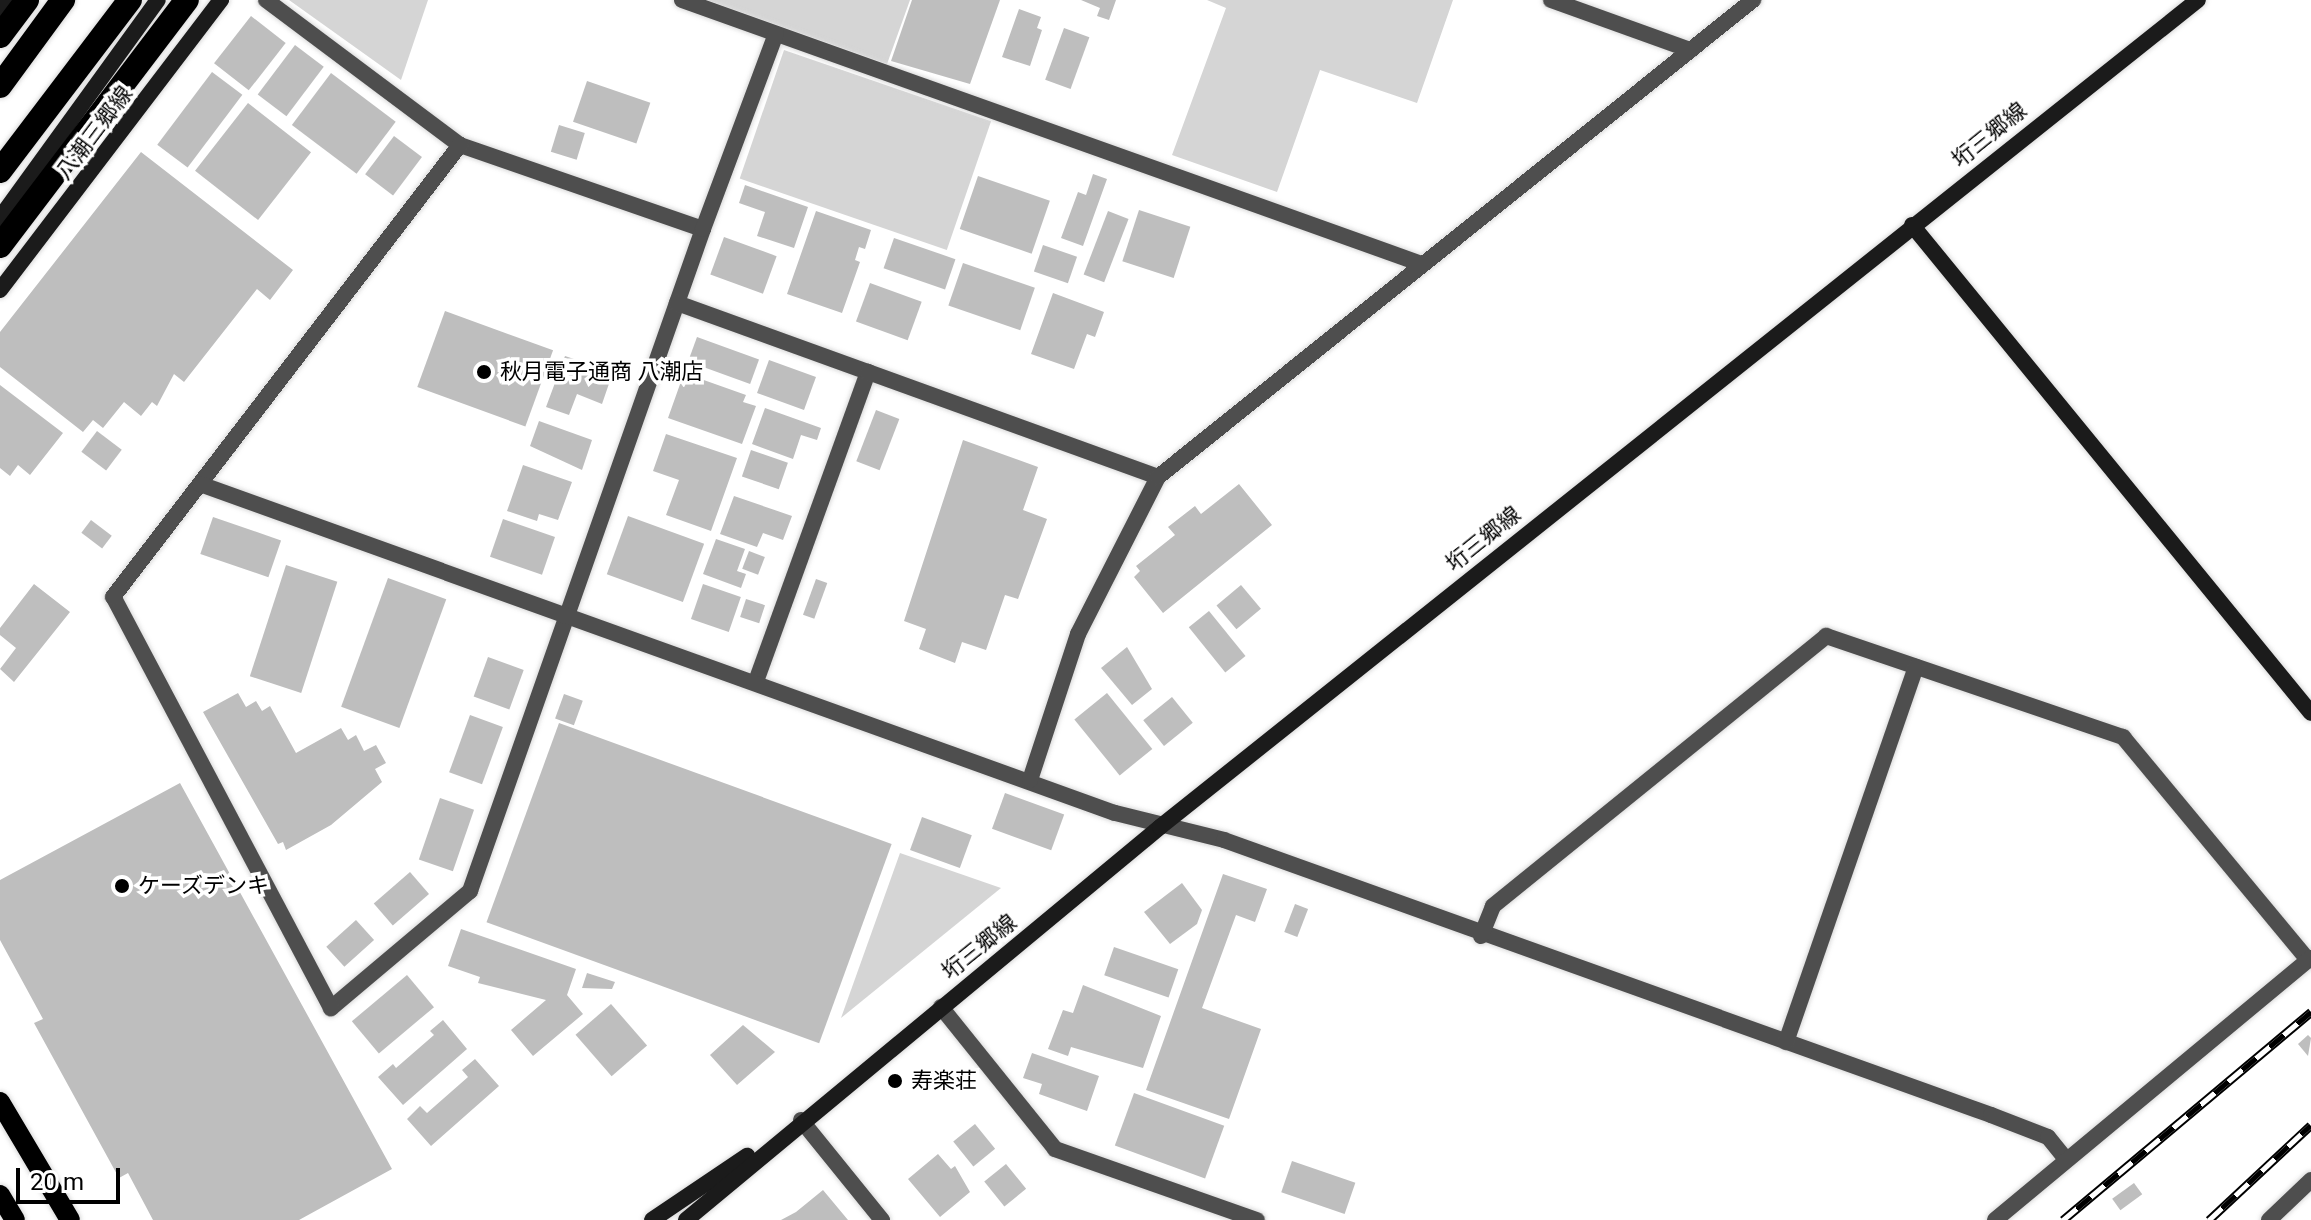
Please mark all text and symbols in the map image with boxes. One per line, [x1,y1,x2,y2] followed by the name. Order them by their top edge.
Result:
[50,81,138,185] street label: 八潮三郷線
[1946,97,2032,173] street label: 垳三郷線
[500,359,703,385] place label: 秋月電子通商 八潮店
[475,363,493,381] marker: 秋月電子通商 八潮店
[1440,501,1526,577] street label: 垳三郷線
[138,873,270,899] place label: ケーズデンキ
[113,877,131,895] marker: ケーズデンキ
[936,909,1022,985] street label: 垳三郷線
[911,1068,977,1094] place label: 寿楽荘
[886,1072,904,1090] marker: 寿楽荘
[20,1152,124,1202] scale bar
[30,1168,84,1196] text: 20 m

